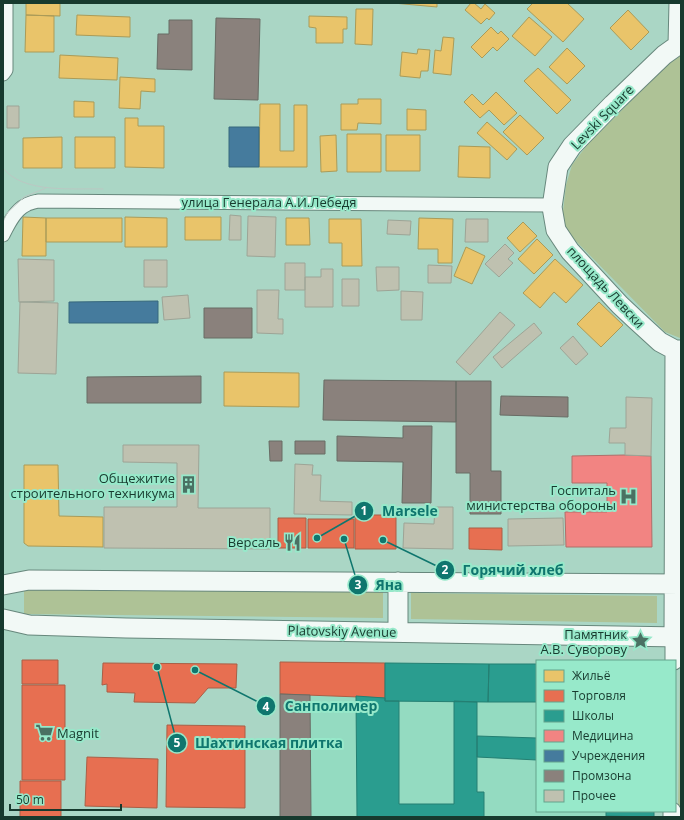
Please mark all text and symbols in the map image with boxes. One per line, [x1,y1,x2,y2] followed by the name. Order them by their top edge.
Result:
[567,81,637,153] street label: Levski Square
[182,193,356,211] street label: улица Генерала А.И.Лебедя
[563,242,649,332] street label: площадь Левски
[11,469,175,502] place label: Общежитие строительного техникума
[178,475,198,495] building icon: Общежитие строительного техникума
[466,481,616,514] place label: Госпиталь министерства обороны
[619,487,639,507] hospital icon: Госпиталь министерства обороны
[354,498,446,524] callout: Marsele
[382,501,438,520] text: Marsele
[361,502,367,519] text: 1
[283,532,303,552] restaurant icon: Версаль
[228,533,280,551] place label: Версаль
[435,557,571,583] callout: Горячий хлеб
[463,560,564,579] text: Горячий хлеб
[442,561,449,578] text: 2
[348,572,411,598] callout: Яна
[374,575,403,594] text: Яна
[355,576,362,593] text: 3
[287,621,397,641] street label: Platovskiy Avenue
[540,625,627,658] place label: Памятник А.В. Суворову
[630,631,650,651] place icon: Памятник А.В. Суворову
[536,660,676,812] legend
[572,667,611,684] text: Жильё
[572,687,626,704] text: Торговля
[256,693,385,719] callout: Санполимер
[285,696,377,715] text: Санполимер
[263,698,270,715] text: 4
[572,707,614,724] text: Школы
[34,723,54,743] supermarket icon: Magnit
[57,724,99,742] place label: Magnit
[572,727,633,744] text: Медицина
[167,730,351,756] callout: Шахтинская плитка
[195,733,343,752] text: Шахтинская плитка
[174,734,181,751] text: 5
[572,747,645,764] text: Учреждения
[572,767,631,784] text: Промзона
[10,786,121,812] scale bar
[572,787,616,804] text: Прочее
[16,791,44,808] text: 50 m

